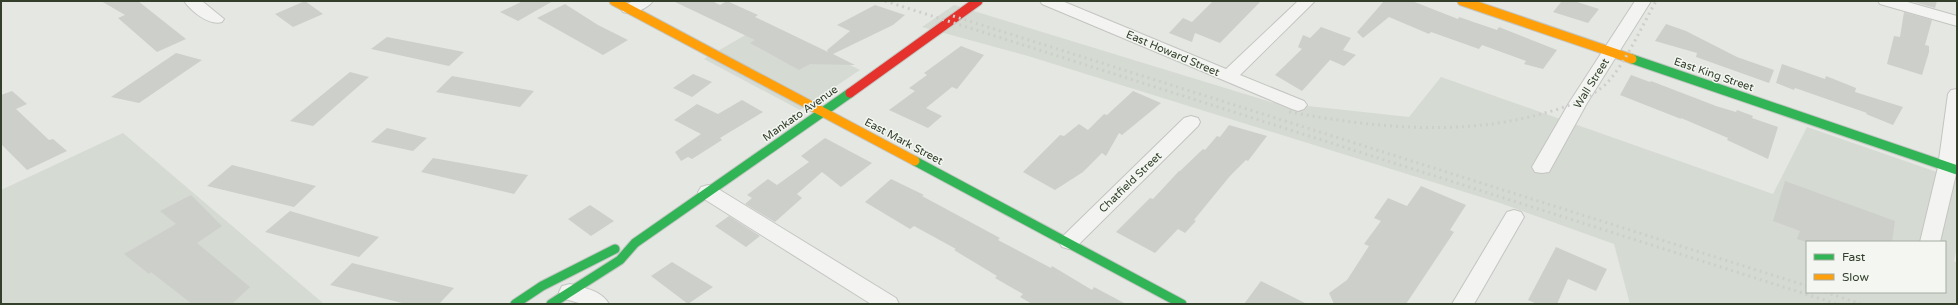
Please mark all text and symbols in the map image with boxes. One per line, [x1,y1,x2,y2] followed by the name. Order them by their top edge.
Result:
[1124,28,1222,79] street label: East Howard Street
[1672,55,1755,94] street label: East King Street
[1571,56,1612,111] street label: Wall Street
[760,83,840,144] street label: Mankato Avenue
[862,115,945,168] street label: East Mark Street
[1096,149,1164,215] street label: Chatfield Street
[1806,241,1946,293] legend
[1842,250,1866,264] text: Fast
[1842,270,1869,284] text: Slow

